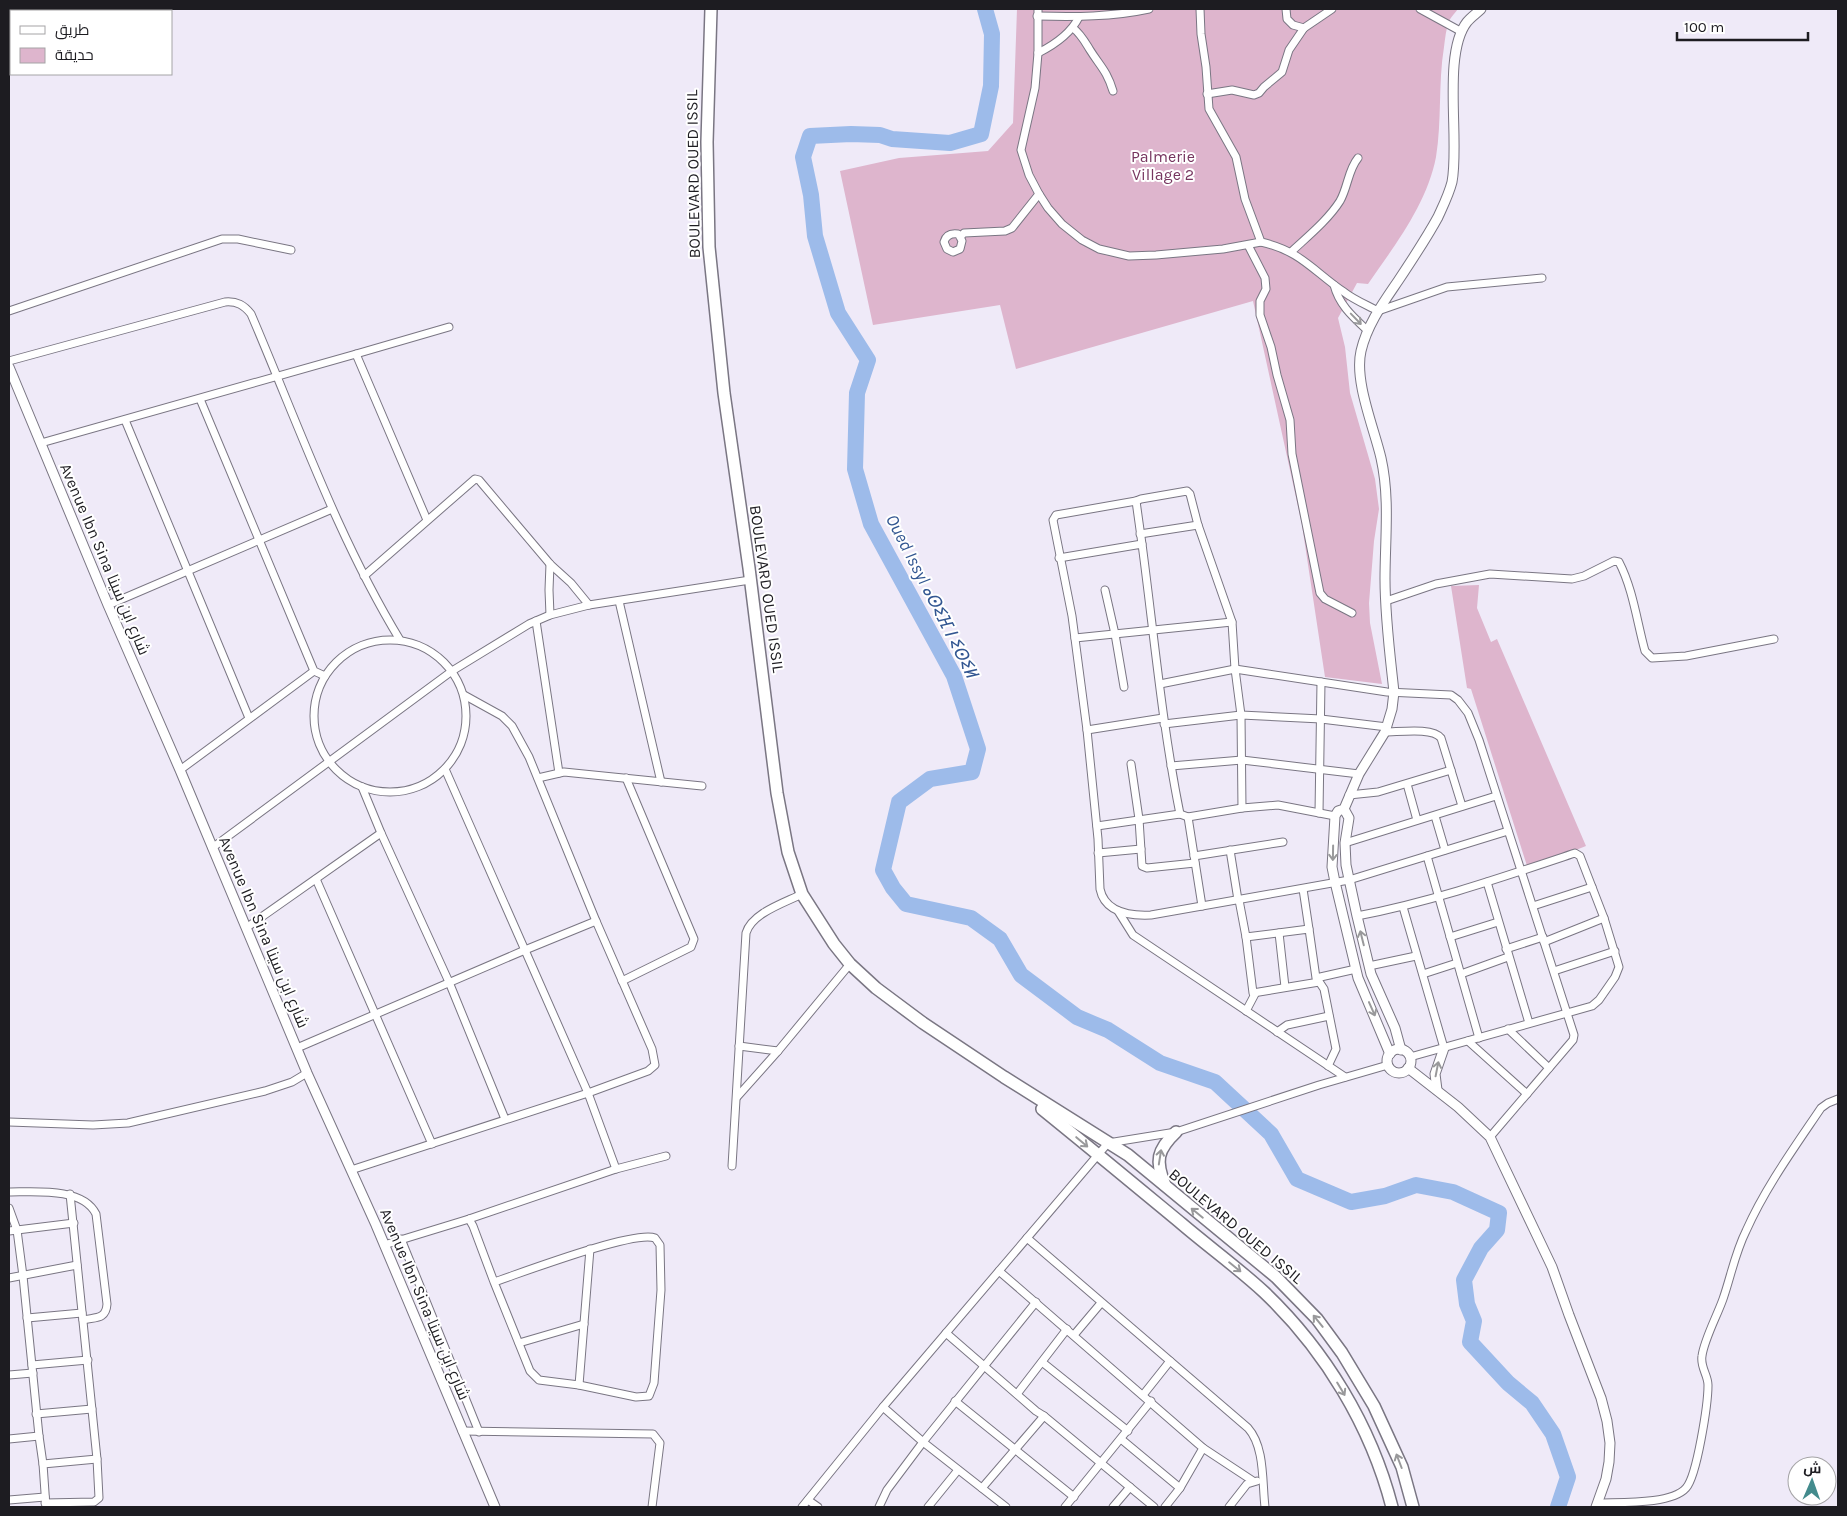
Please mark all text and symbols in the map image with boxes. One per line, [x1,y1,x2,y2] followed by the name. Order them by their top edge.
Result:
[10,10,172,75] legend
[1677,10,1808,42] scale bar
[1684,18,1724,36] text: 100 m
[55,21,89,40] text: طريق
[55,46,94,64] text: حديقة
[682,89,704,259] street label: BOULEVARD OUED ISSIL
[1131,147,1195,184] park label: Palmerie Village 2
[1350,313,1362,326] one-way arrow
[54,460,154,658] street label: Avenue Ibn Sina شارع ابن سينا
[746,504,788,674] street label: BOULEVARD OUED ISSIL
[881,510,984,683] water label: Oued Issyl ⴰⵙⵉⴼ ⵏ ⵉⵙⵉⵍ
[213,833,313,1031] street label: Avenue Ibn Sina شارع ابن سينا
[1328,844,1337,860] one-way arrow
[1357,930,1366,946] one-way arrow
[1367,1001,1377,1016] one-way arrow
[1432,1061,1442,1077] one-way arrow
[1076,1136,1089,1147] one-way arrow
[1155,1150,1165,1166] one-way arrow
[1165,1164,1307,1288] street label: BOULEVARD OUED ISSIL
[374,1205,474,1403] street label: Avenue Ibn Sina شارع ابن سينا
[1191,1207,1204,1218] one-way arrow
[1228,1262,1241,1273] one-way arrow
[1312,1315,1323,1328] one-way arrow
[1336,1381,1346,1395] one-way arrow
[1394,1454,1403,1469] one-way arrow
[1787,1456,1837,1506] north arrow
[1803,1460,1822,1477] text: ش

